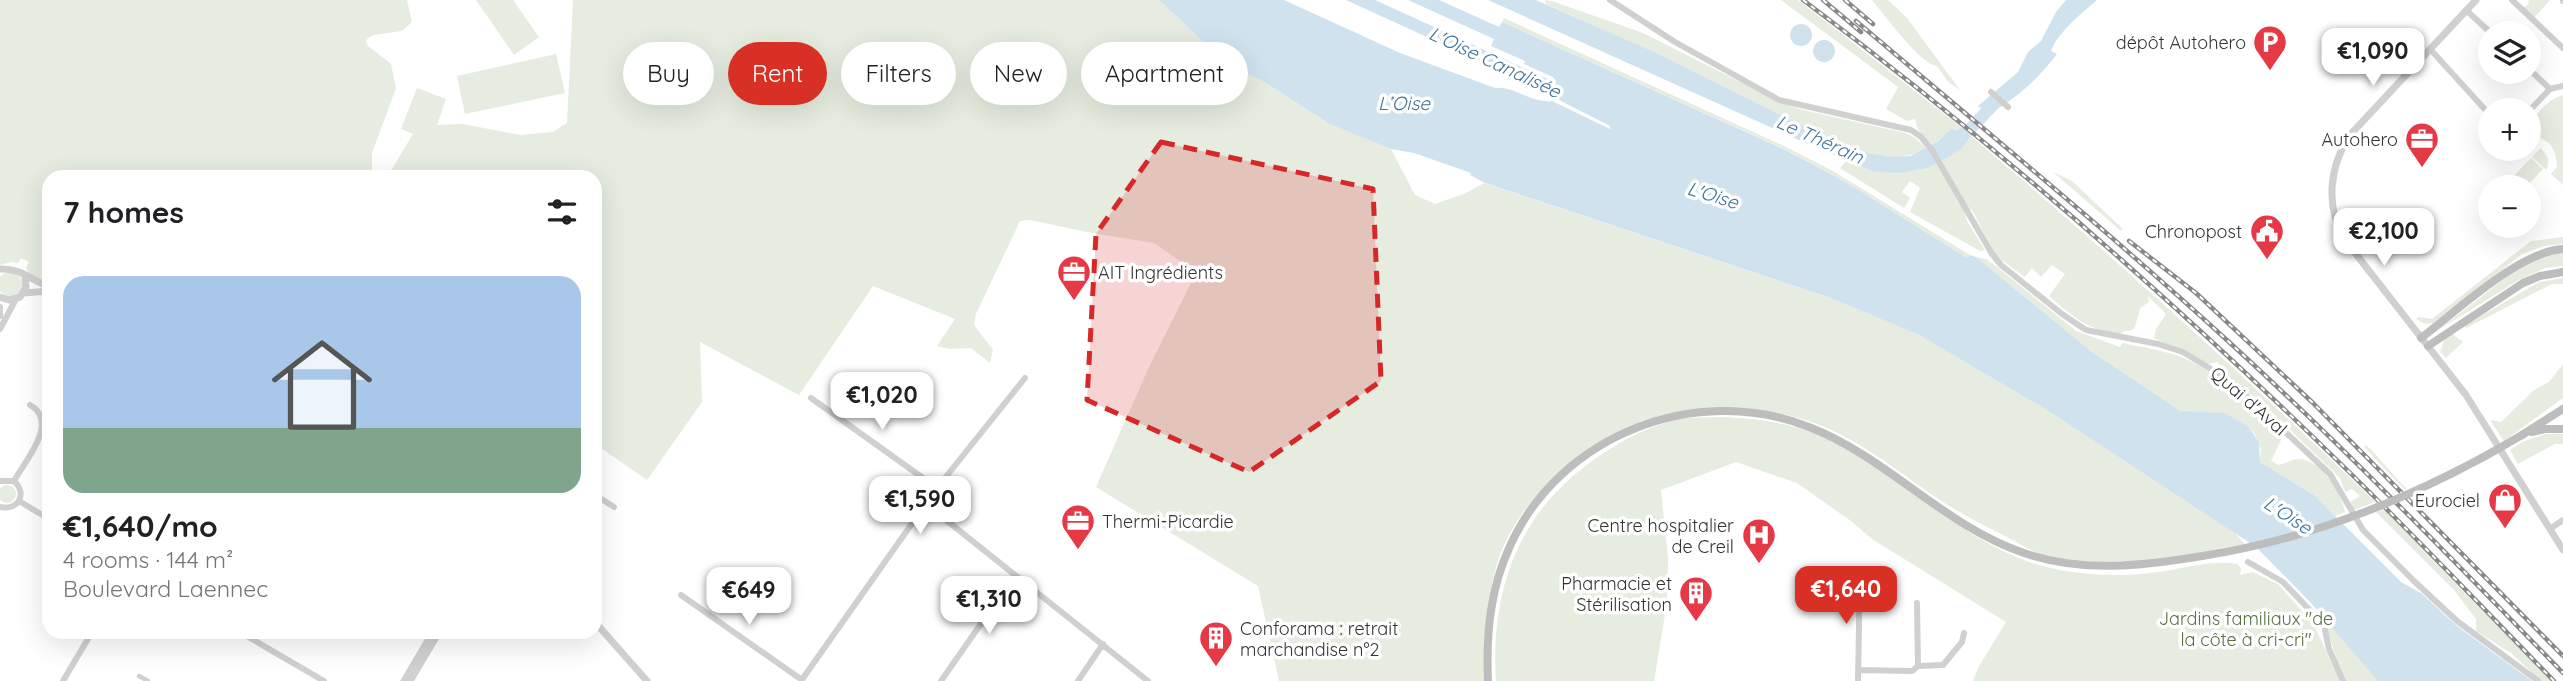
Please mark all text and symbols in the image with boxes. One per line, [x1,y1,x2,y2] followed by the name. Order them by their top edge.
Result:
[1425,21,1566,104] water label: L'Oise Canalisée
[2478,21,2541,238] map controls
[2478,21,2541,84] button: layers
[2251,23,2289,72] parking icon: dépôt Autohero
[2316,28,2430,88] pin: €1,090
[2116,31,2246,54] place label: dépôt Autohero
[2337,36,2409,65] text: €1,090
[623,42,714,105] chip: Buy
[728,42,827,105] chip: Rent
[841,42,956,105] chip: Filters
[970,42,1067,105] chip: New
[1081,42,1248,105] chip: Apartment
[1378,91,1431,115] water label: L’Oise
[2478,98,2541,161] button: +
[1773,109,1868,169] water label: Le Thérain
[2403,120,2441,169] office icon: Autohero
[2322,128,2398,151] place label: Autohero
[2478,175,2541,238] button: −
[1685,176,1743,214] water label: L'Oise
[63,193,184,231] text: 7 homes
[543,193,581,231] icon: filters
[2327,208,2441,268] pin: €2,100
[2248,212,2286,261] public building icon: Chronopost
[2349,216,2419,245] text: €2,100
[2145,220,2242,243] place label: Chronopost
[1055,253,1093,302] office icon: AIT Ingrédients
[1098,261,1223,284] place label: AIT Ingrédients
[259,322,385,448] icon: home
[2206,362,2292,440] street label: Quai d'Aval
[825,372,939,432] pin: €1,020
[846,380,918,409] text: €1,020
[863,476,977,536] pin: €1,590
[2486,481,2524,530] shop icon: Eurociel
[885,484,955,513] text: €1,590
[2415,489,2480,512] place label: Eurociel
[2260,491,2317,540] water label: L'Oise
[1059,502,1097,551] office icon: Thermi-Picardie
[63,507,218,545] text: €1,640/mo
[1102,510,1234,533] place label: Thermi-Picardie
[1588,514,1734,558] place label: Centre hospitalier de Creil
[1740,516,1778,565] hospital icon: Centre hospitalier de Creil
[63,545,233,574] text: 4 rooms · 144 m²
[1789,566,1903,626] pin: €1,640
[708,568,790,627] pin: €649
[1561,572,1672,616] place label: Pharmacie et Stérilisation
[63,574,268,603] text: Boulevard Laennec
[1677,574,1715,623] building icon: Pharmacie et Stérilisation
[1811,574,1881,603] text: €1,640
[722,575,776,604] text: €649
[932,576,1046,636] pin: €1,310
[956,584,1022,613] text: €1,310
[2159,607,2333,651] park label: Jardins familiaux "de la côte à cri-cri"
[1240,617,1398,661] place label: Conforama : retrait marchandise n°2
[1197,619,1235,668] building icon: Conforama : retrait marchandise n°2

